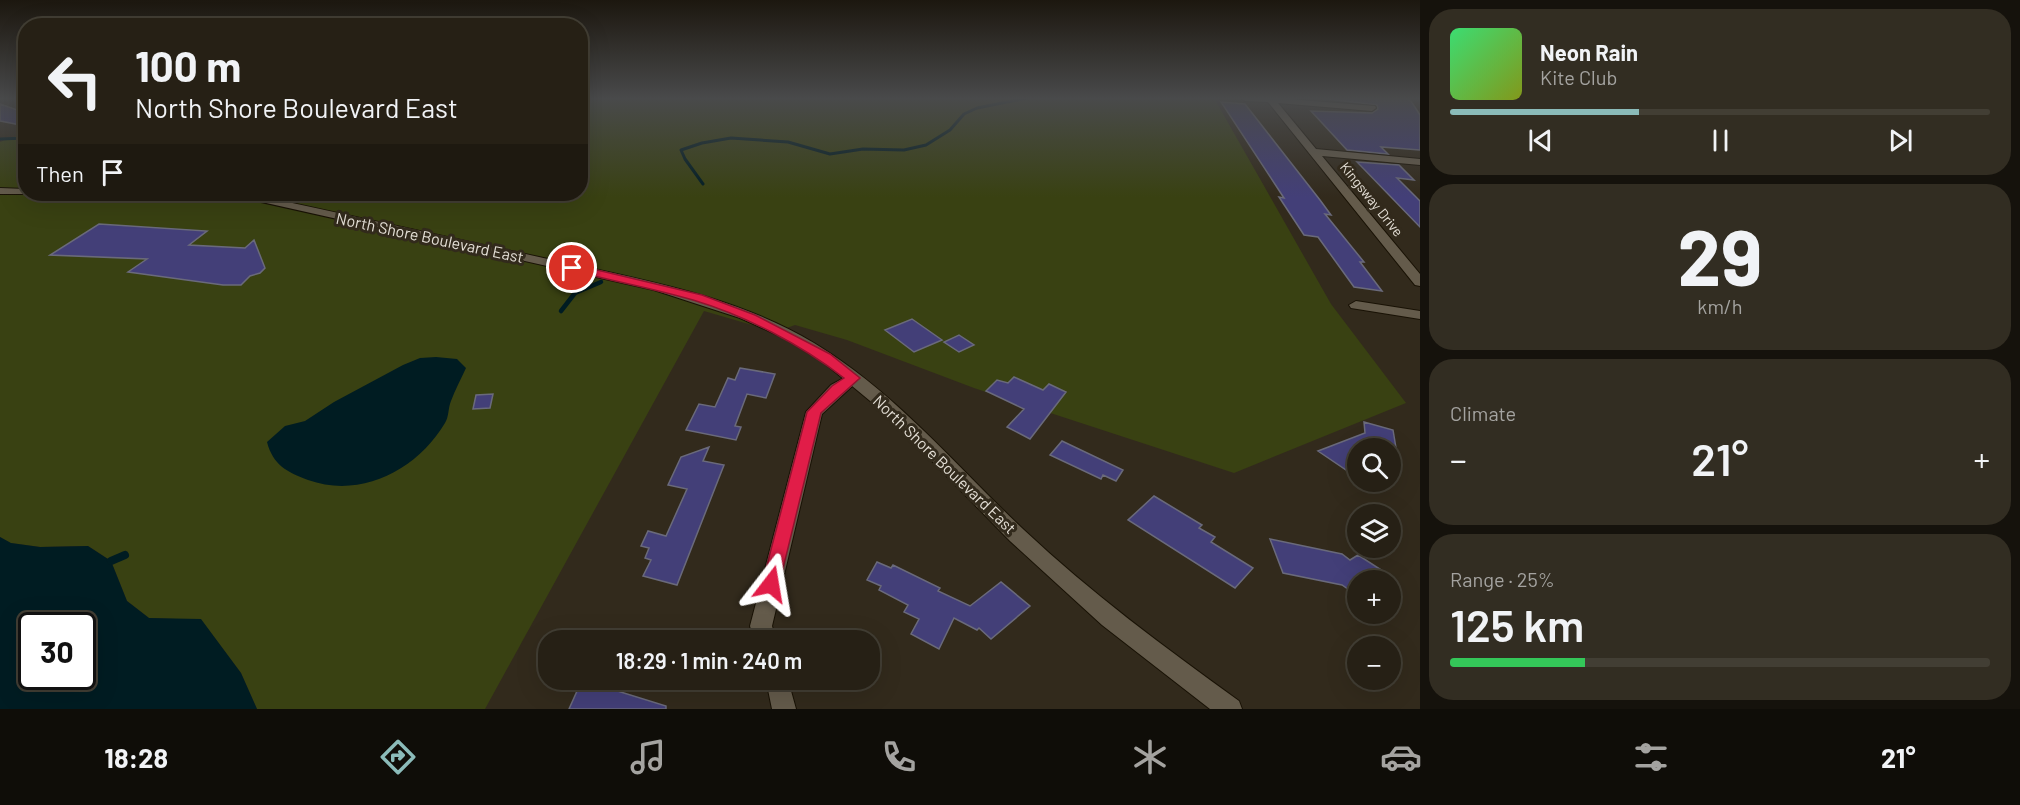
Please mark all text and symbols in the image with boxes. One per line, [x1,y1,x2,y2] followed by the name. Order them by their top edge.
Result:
[1540,39,1638,65] text: Neon Rain
[135,40,241,90] text: 100 m
[36,42,114,120] icon: left
[1540,65,1617,89] text: Kite Club
[135,91,458,123] text: North Shore Boulevard East
[1524,124,1557,157] icon: previous
[1704,124,1737,157] icon: pause
[1884,124,1917,157] icon: next
[96,156,129,189] icon: arrive
[1337,158,1407,240] street label: Kingsway Drive
[36,160,84,186] text: Then
[334,208,526,266] street label: North Shore Boulevard East
[1677,208,1763,302] text: 29
[546,242,597,293] pin
[555,251,588,284] icon: arrive
[1697,294,1743,318] text: km/h
[870,391,1020,537] street label: North Shore Boulevard East
[1450,401,1516,425] text: Climate
[1691,431,1749,485] text: 21°
[1347,438,1401,690] map controls
[1347,438,1401,492] button: search
[1450,439,1467,479] text: −
[1973,439,1990,479] text: +
[1347,504,1401,558] button: layers
[739,552,803,616] position arrow
[1450,567,1555,591] text: Range · 25%
[1347,570,1401,624] button: +
[1450,597,1584,651] text: 125 km
[18,612,96,690] speed limit sign: 30
[1347,636,1401,690] button: −
[616,647,802,673] text: 18:29 · 1 min · 240 m
[377,736,419,778] icon: directions
[627,736,669,778] icon: music
[878,736,920,778] icon: phone
[1129,736,1171,778] icon: climate
[1380,736,1422,778] icon: car
[1630,736,1672,778] icon: filters
[104,741,168,773] text: 18:28
[1881,741,1916,773] text: 21°

